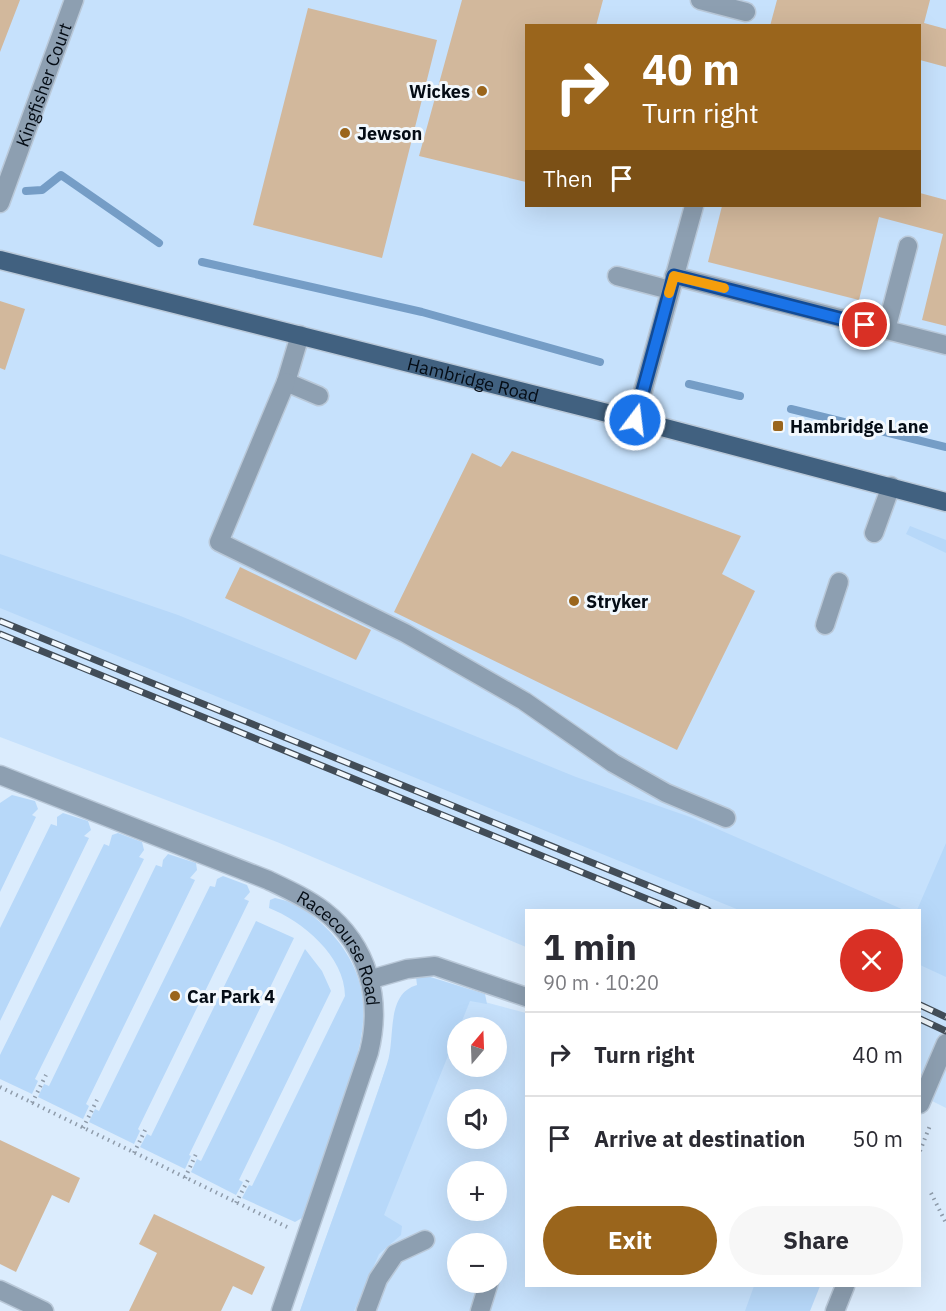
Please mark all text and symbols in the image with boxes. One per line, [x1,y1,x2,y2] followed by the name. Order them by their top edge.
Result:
[10,20,76,150] street label: Kingfisher Court
[642,42,740,97] text: 40 m
[543,48,621,126] icon: right
[409,80,470,103] place label: Wickes
[475,84,489,98] marker: Wickes
[642,95,759,130] text: Turn right
[357,122,422,145] place label: Jewson
[338,126,352,140] marker: Jewson
[605,162,638,195] icon: arrive
[543,164,593,193] text: Then
[839,299,890,350] pin
[848,308,881,341] icon: arrive
[405,352,542,407] street label: Hambridge Road
[603,388,667,452] position arrow
[790,415,929,438] place label: Hambridge Lane
[771,419,785,433] marker: Hambridge Lane
[586,590,648,613] place label: Stryker
[567,594,581,608] marker: Stryker
[293,885,385,1007] street label: Racecourse Road
[543,923,637,970] text: 1 min
[840,929,903,992] button: close
[543,969,659,996] text: 90 m · 10:20
[187,985,275,1008] place label: Car Park 4
[168,989,182,1003] marker: Car Park 4
[447,1017,507,1077] north arrow
[447,1017,507,1293] map controls
[543,1038,576,1071] icon: right
[594,1040,695,1069] text: Turn right
[852,1040,903,1069] text: 40 m
[447,1089,507,1149] button: sound
[543,1122,576,1155] icon: arrive
[594,1124,805,1153] text: Arrive at destination
[852,1124,903,1153] text: 50 m
[447,1161,507,1221] button: +
[543,1206,717,1275] button: Exit
[729,1206,903,1275] button: Share
[447,1233,507,1293] button: −

